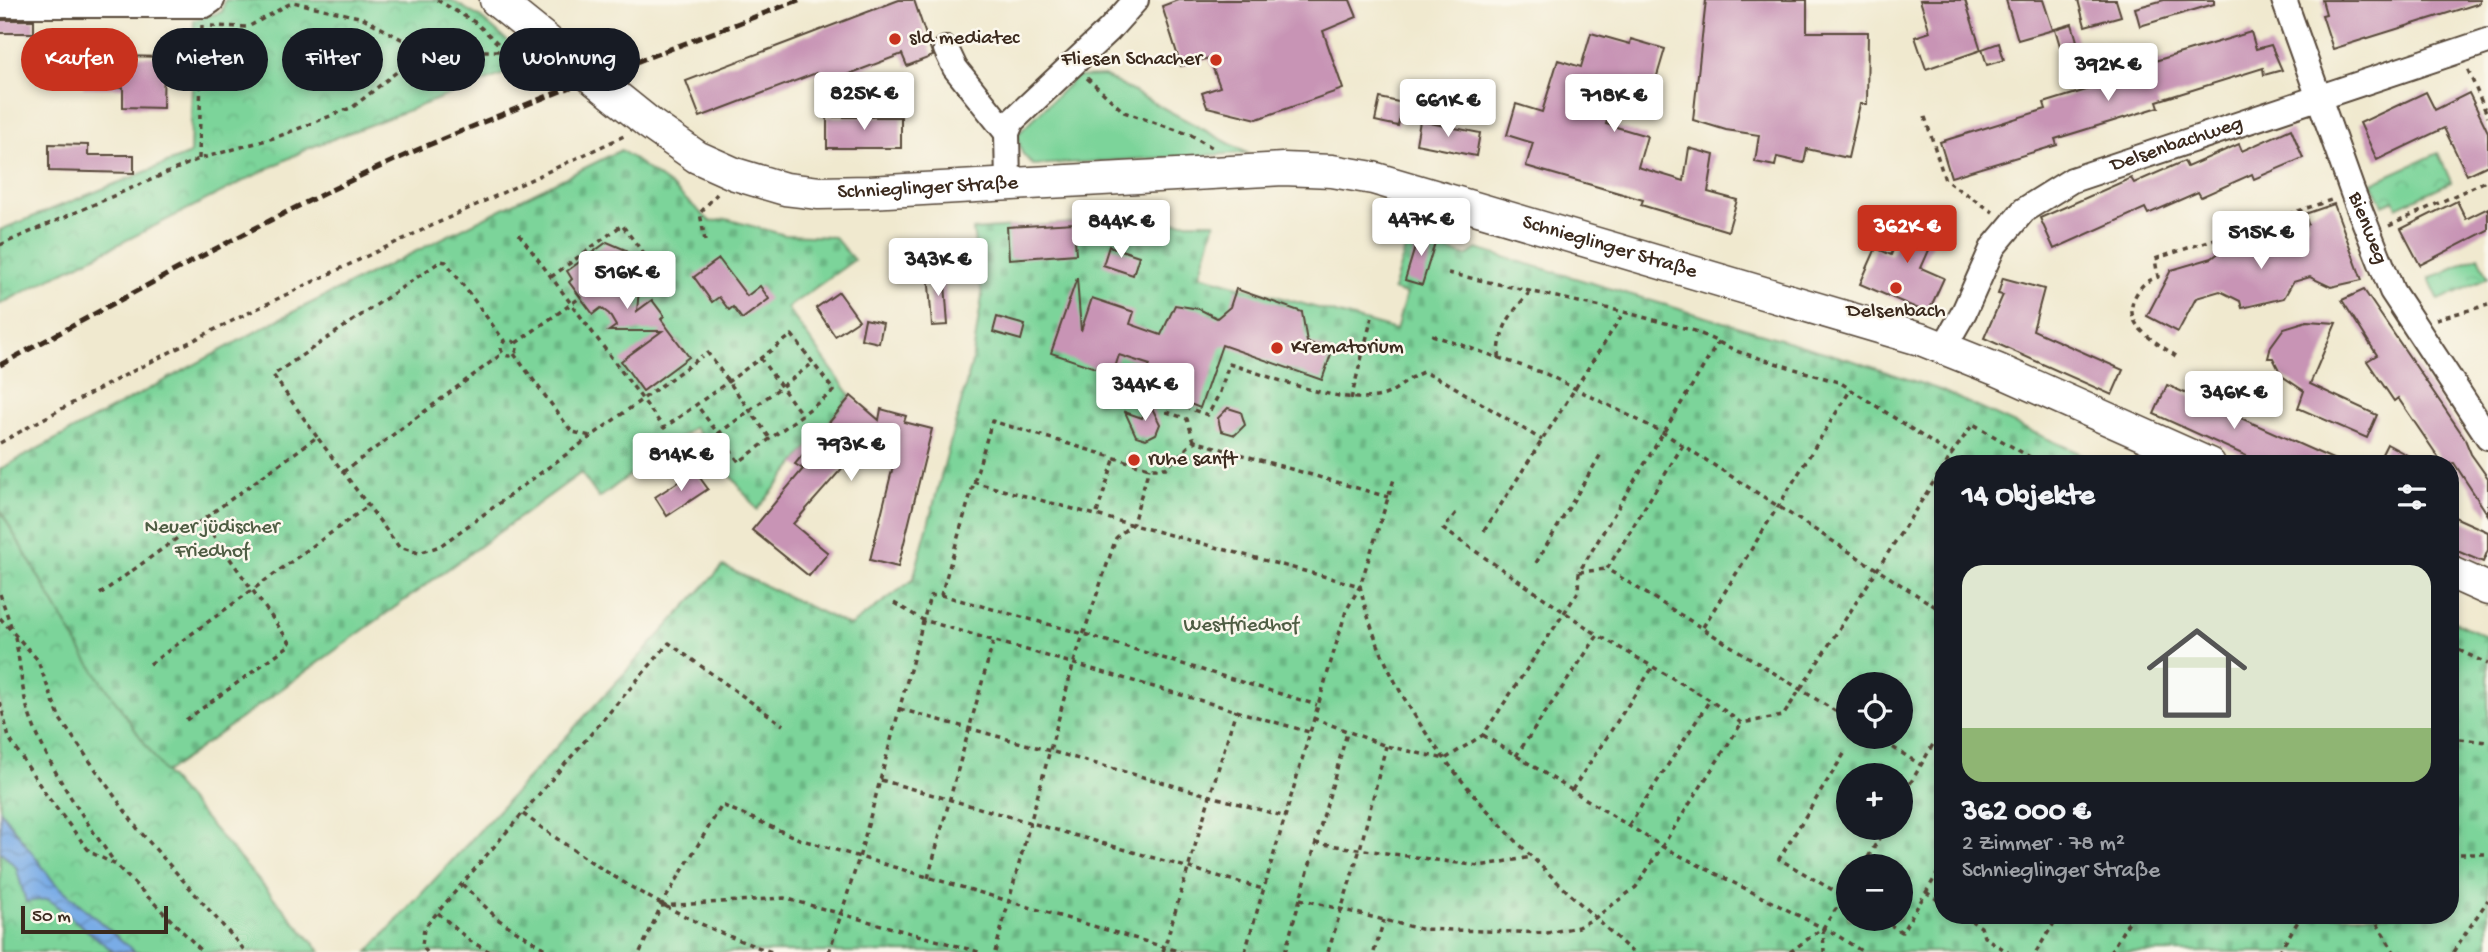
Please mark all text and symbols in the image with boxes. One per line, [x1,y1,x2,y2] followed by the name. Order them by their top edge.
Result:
[909,27,1020,52] place label: sld mediatec
[21,28,138,91] chip: Kaufen
[152,28,268,91] chip: Mieten
[282,28,383,91] chip: Filter
[397,28,485,91] chip: Neu
[499,28,640,91] chip: Wohnung
[887,31,903,47] marker: sld mediatec
[2051,43,2165,103] pin: 392K €
[1060,48,1204,73] place label: Fliesen Schacher
[1208,52,1224,68] marker: Fliesen Schacher
[2075,52,2141,79] text: 392K €
[807,72,921,132] pin: 825K €
[1557,74,1671,134] pin: 718K €
[1391,80,1505,139] pin: 661K €
[830,81,898,108] text: 825K €
[1581,83,1647,110] text: 718K €
[1416,88,1480,115] text: 661K €
[2106,111,2246,179] street label: Delsenbachweg
[837,171,1020,205] street label: Schnieglinger Straße
[2341,188,2393,268] street label: Bienweg
[1364,198,1478,258] pin: 447K €
[1064,201,1178,260] pin: 844K €
[1850,205,1964,265] pin: 362K €
[1388,207,1454,234] text: 447K €
[1088,209,1154,236] text: 844K €
[1519,210,1701,286] street label: Schnieglinger Straße
[2204,212,2318,271] pin: 515K €
[1874,214,1940,241] text: 362K €
[2228,220,2294,247] text: 515K €
[881,238,995,298] pin: 343K €
[905,247,971,274] text: 343K €
[570,252,684,311] pin: 516K €
[595,260,659,287] text: 516K €
[1888,280,1904,296] marker: Delsenbach
[1845,300,1945,325] place label: Delsenbach
[1291,336,1404,361] place label: Krematorium
[1269,340,1285,356] marker: Krematorium
[1088,364,1202,423] pin: 344K €
[1112,372,1178,399] text: 344K €
[2177,372,2291,431] pin: 346K €
[2201,380,2267,407] text: 346K €
[794,424,908,483] pin: 793K €
[817,432,885,459] text: 793K €
[624,434,738,493] pin: 814K €
[649,442,713,469] text: 814K €
[1148,448,1239,473] place label: ruhe sanft
[1126,452,1142,468] marker: ruhe sanft
[2393,478,2431,516] icon: filters
[1962,480,2095,515] text: 14 Objekte
[145,516,281,565] park label: Neuer jüdischer Friedhof
[2134,610,2260,736] icon: home
[1183,614,1300,639] park label: Westfriedhof
[1836,672,1913,931] map controls
[1836,672,1913,749] button: locate
[1836,763,1913,840] button: +
[1962,796,2091,831] text: 362 000 €
[1962,831,2125,858] text: 2 Zimmer · 78 m²
[1836,854,1913,931] button: −
[1962,858,2160,885] text: Schnieglinger Straße
[21,903,168,935] scale bar
[32,906,71,929] text: 50 m

